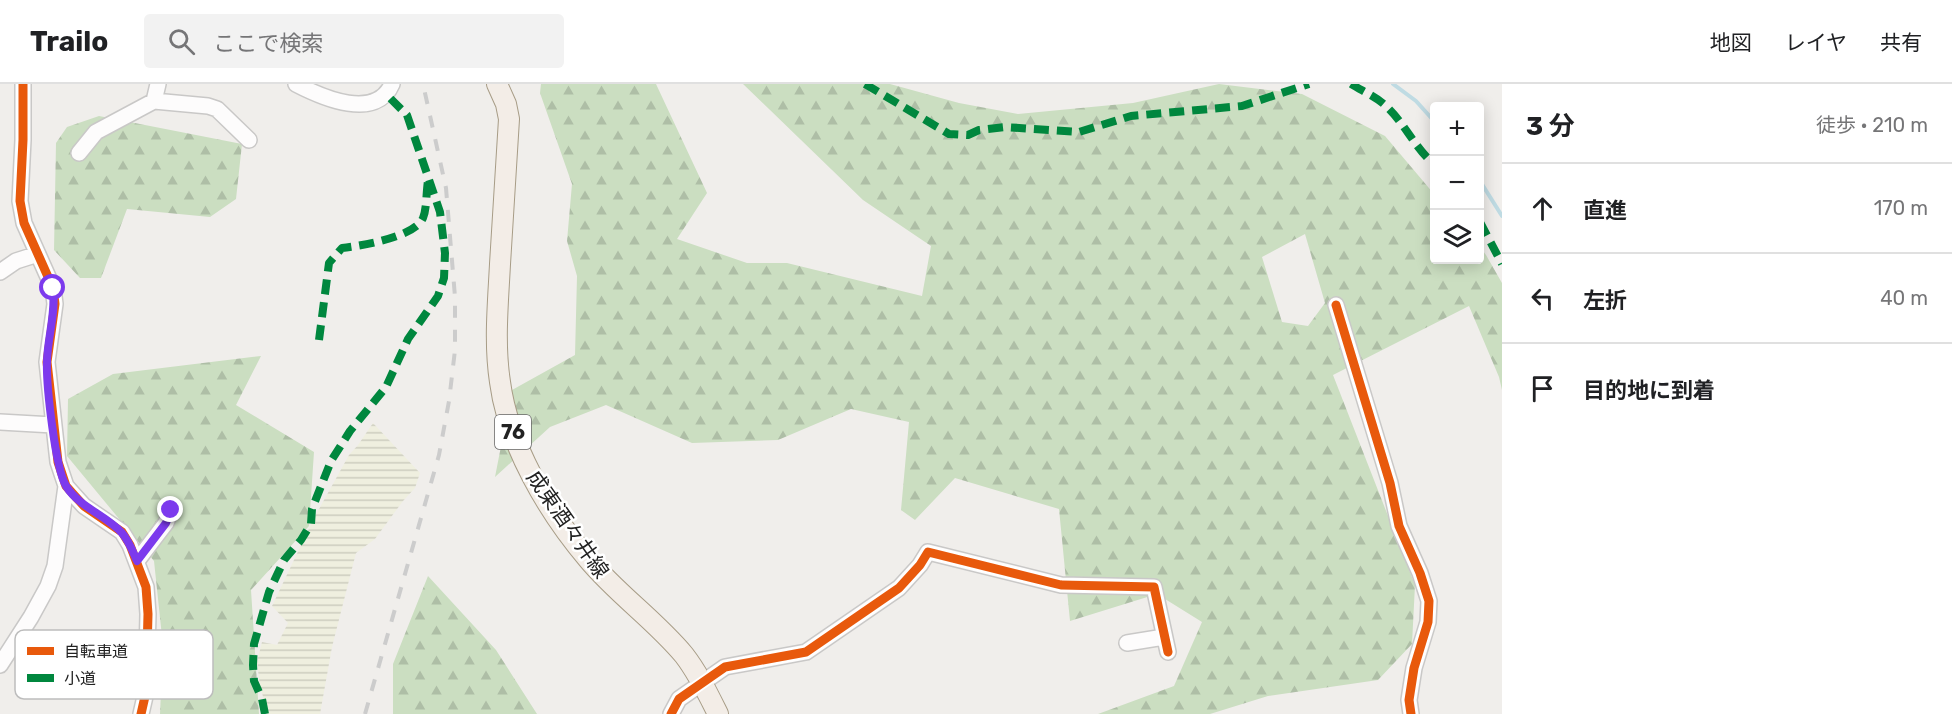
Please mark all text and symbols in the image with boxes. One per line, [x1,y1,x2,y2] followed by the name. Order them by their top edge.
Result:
[144,14,564,68] search box
[30,25,108,58] text: Trailo
[165,25,198,58] icon: search
[213,30,323,57] text: ここで検索
[1710,30,1752,55] text: 地図
[1785,30,1847,55] text: レイヤ
[1880,30,1922,55] text: 共有
[1430,102,1484,264] map controls
[1430,102,1484,156] button: +
[1526,111,1575,142] text: 3 分
[1816,113,1928,137] text: 徒歩 · 210 m
[1430,156,1484,210] button: −
[1526,192,1559,225] icon: ahead
[1874,196,1928,220] text: 170 m
[1583,197,1627,224] text: 直進
[1430,210,1484,264] button: layers
[39,274,65,300] route start
[1526,282,1559,315] icon: left
[1880,286,1928,310] text: 40 m
[1583,287,1627,314] text: 左折
[1526,372,1559,405] icon: arrive
[1583,377,1715,404] text: 目的地に到着
[495,415,531,449] road number: 76
[522,465,614,583] street label: 成東酒々井線
[157,496,183,522] route end
[15,630,213,699] legend
[64,642,128,661] text: 自転車道
[64,669,96,688] text: 小道

